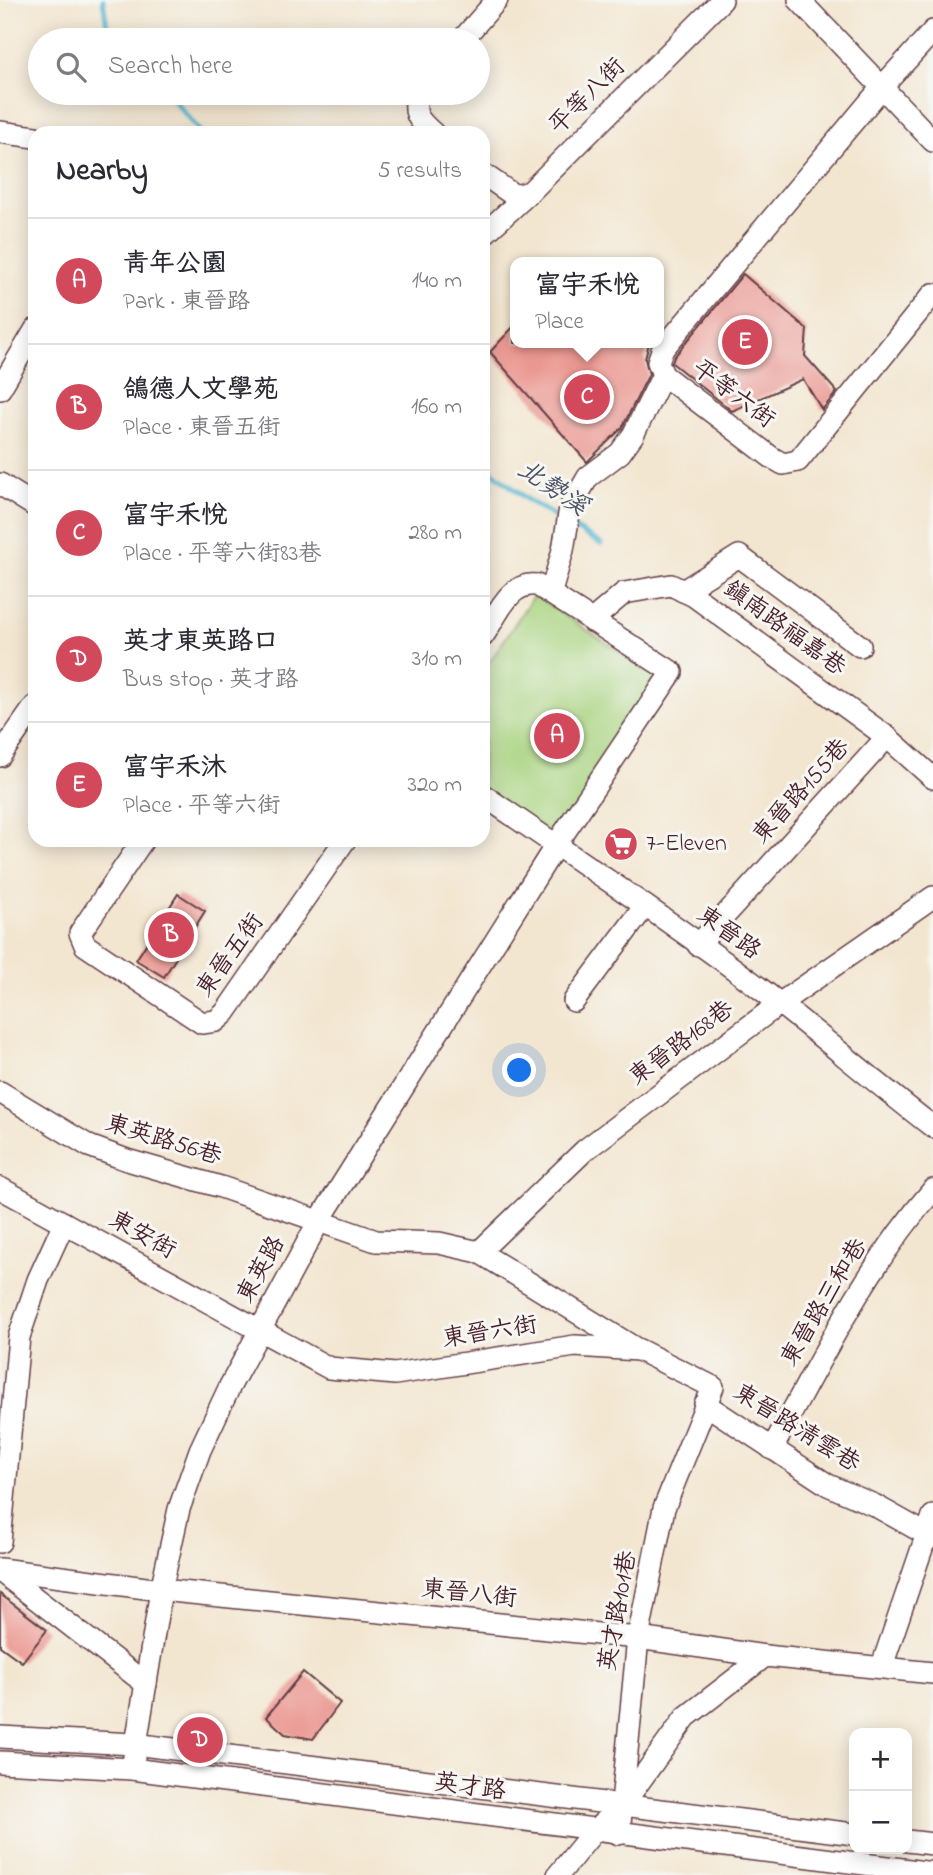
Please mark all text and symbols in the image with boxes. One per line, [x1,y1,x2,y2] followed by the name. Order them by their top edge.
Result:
[28,28,490,105] search box
[52,48,90,86] icon: search
[108,48,233,86] text: Search here
[542,51,634,143] street label: 平等八街
[56,150,148,194] text: Nearby
[378,155,462,188] text: 5 results
[123,246,227,284] text: 青年公園
[510,257,664,348] popup
[72,265,86,298] text: A
[412,265,462,298] text: 140 m
[535,268,639,306] text: 富宇禾悅
[123,286,250,319] text: Park · 東晉路
[535,306,584,339] text: Place
[722,316,768,368] pin: E
[684,352,782,438] street label: 平等六街
[564,371,610,423] pin: C
[123,372,279,410] text: 鴿德人文學苑
[71,391,87,424] text: B
[411,391,462,424] text: 160 m
[123,412,280,445] text: Place · 東晉五街
[509,451,597,528] water label: 北勢溪
[123,498,227,536] text: 富宇禾悅
[73,517,85,550] text: C
[408,517,462,550] text: 280 m
[123,538,321,571] text: Place · 平等六街83巷
[715,573,853,685] street label: 鎮南路福嘉巷
[123,624,279,662] text: 英才東英路口
[71,643,87,676] text: D
[412,643,462,676] text: 310 m
[123,664,298,697] text: Bus stop · 英才路
[534,710,580,762] pin: A
[745,732,859,852] street label: 東晉路155巷
[123,750,227,788] text: 富宇禾沐
[72,769,86,802] text: E
[408,769,462,802] text: 320 m
[123,790,280,823] text: Place · 平等六街
[602,825,640,863] supermarket icon: 7-Eleven
[646,827,727,862] place label: 7-Eleven
[689,899,767,969] street label: 東晉路
[189,907,273,1005] street label: 東晉五街
[148,909,194,961] pin: B
[622,993,742,1095] street label: 東晉路168巷
[502,1053,536,1087] your location
[100,1107,226,1175] street label: 東英路56巷
[102,1203,182,1269] street label: 東安街
[229,1230,295,1310] street label: 東英路
[773,1232,877,1374] street label: 東晉路三和巷
[440,1308,540,1358] street label: 東晉六街
[726,1376,866,1482] street label: 東晉路清雲巷
[591,1548,647,1674] street label: 英才路101巷
[419,1573,519,1617] street label: 東晉八街
[177,1714,223,1766] pin: D
[849,1728,912,1854] map controls
[849,1728,912,1791] button: +
[432,1766,508,1810] street label: 英才路
[849,1791,912,1854] button: −

